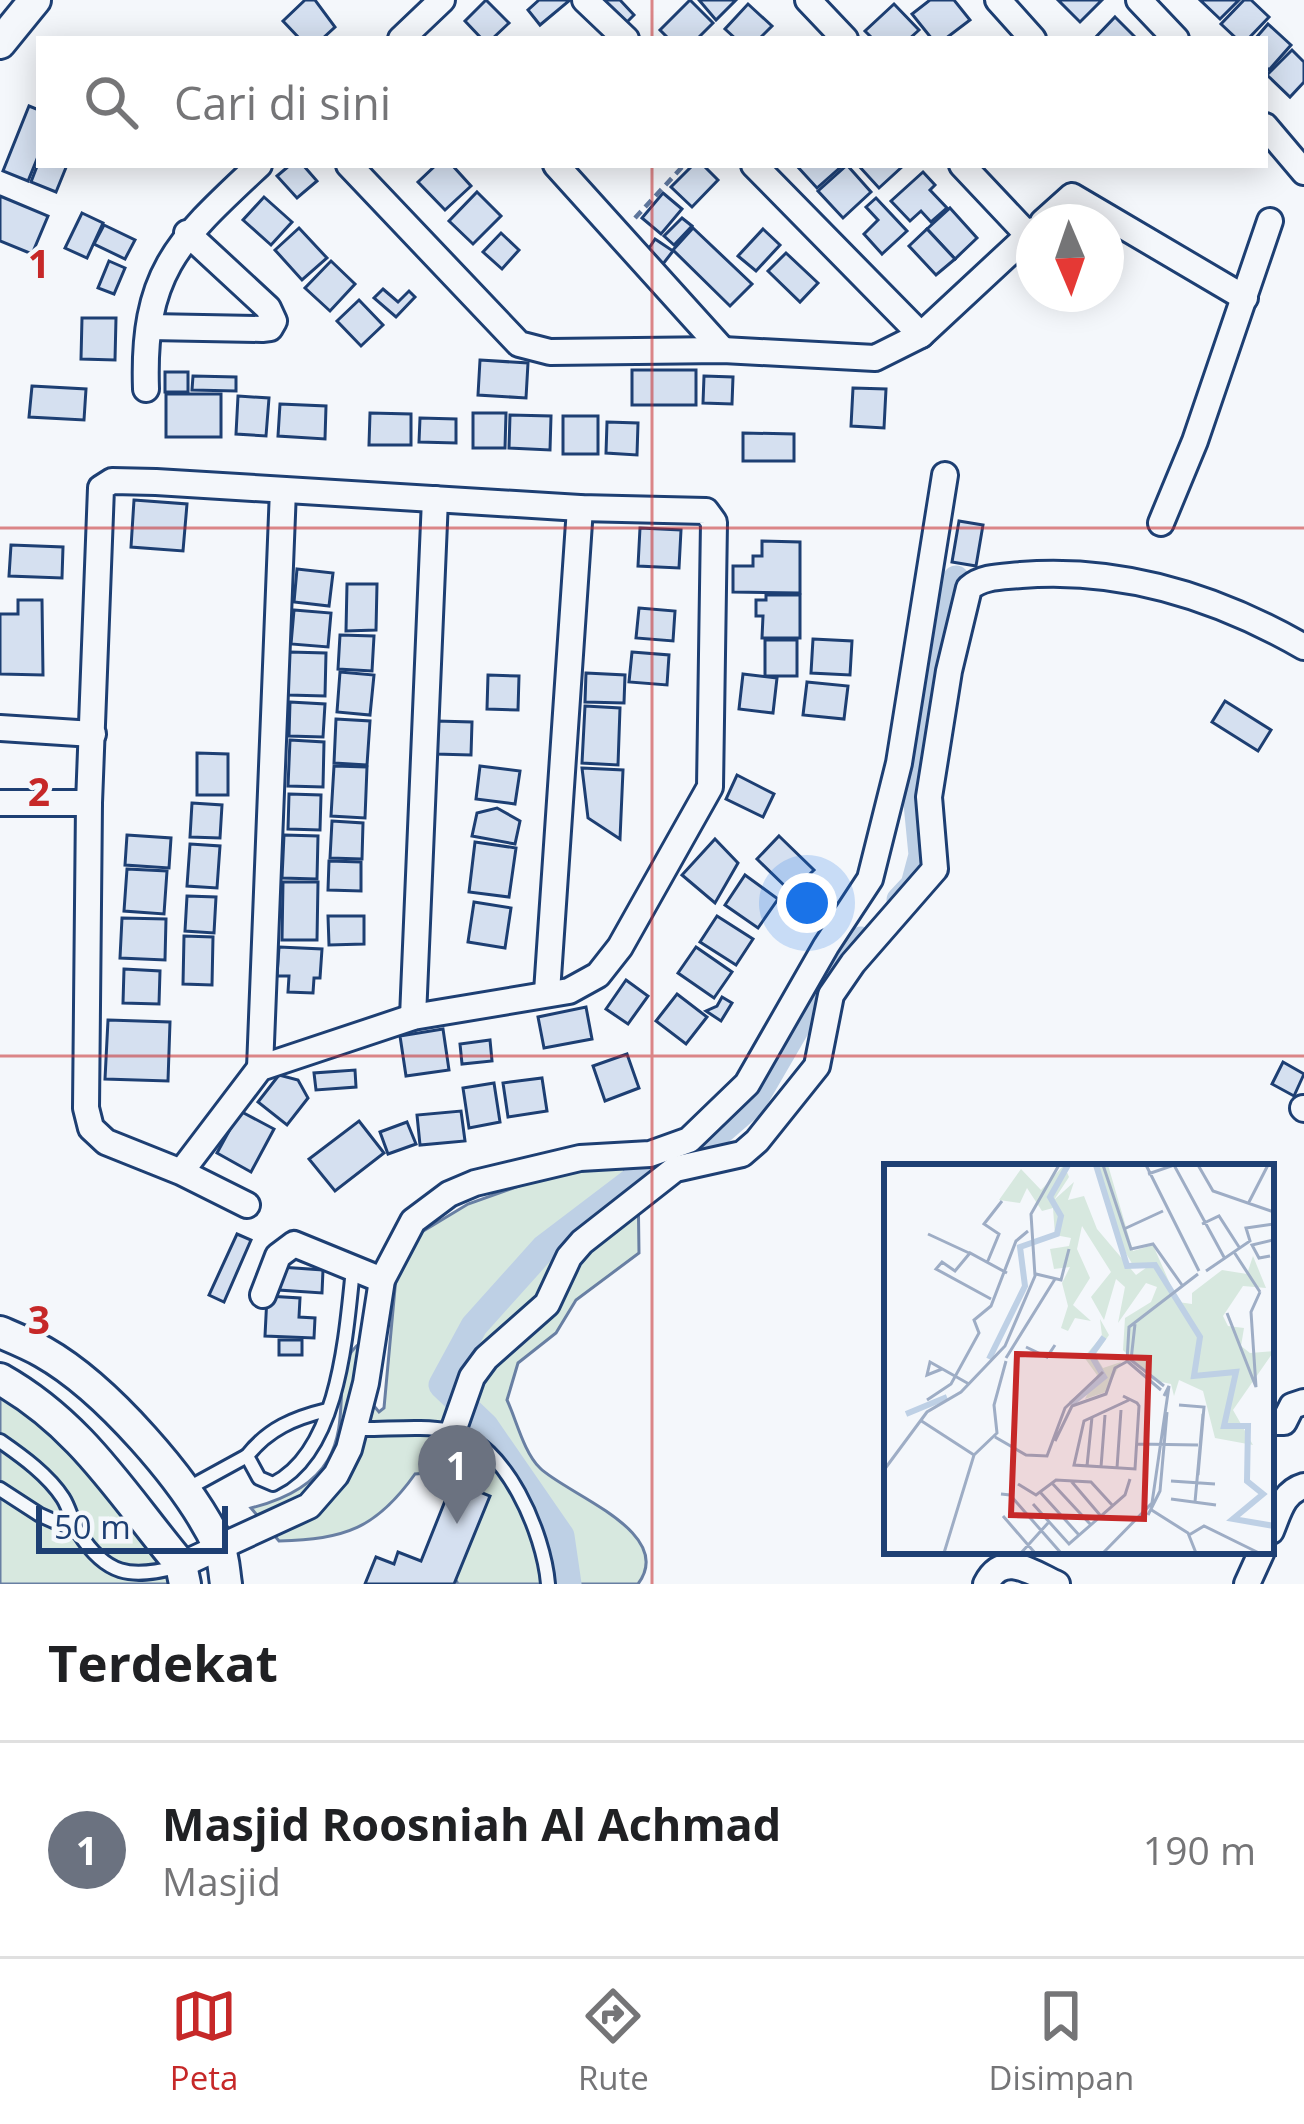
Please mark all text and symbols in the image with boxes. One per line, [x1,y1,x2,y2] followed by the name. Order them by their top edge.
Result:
[36,36,1268,168] search box
[78,69,144,135] icon: search
[174,72,391,133] text: Cari di sini
[1016,204,1124,312] north arrow
[28,236,50,289] text: 1
[28,764,50,817] text: 2
[777,873,837,933] your location
[884,1164,1274,1554] inset map
[28,1292,50,1345] text: 3
[418,1425,496,1524] pin: 1
[36,1500,228,1553] scale bar
[54,1504,131,1549] text: 50 m
[48,1627,278,1697] text: Terdekat
[162,1793,781,1854] text: Masjid Roosniah Al Achmad
[76,1823,98,1876] text: 1
[1143,1823,1256,1876] text: 190 m
[162,1854,281,1907] text: Masjid
[170,1983,238,2100] tab: Peta
[578,1983,649,2100] tab: Rute
[988,1983,1134,2100] tab: Disimpan

